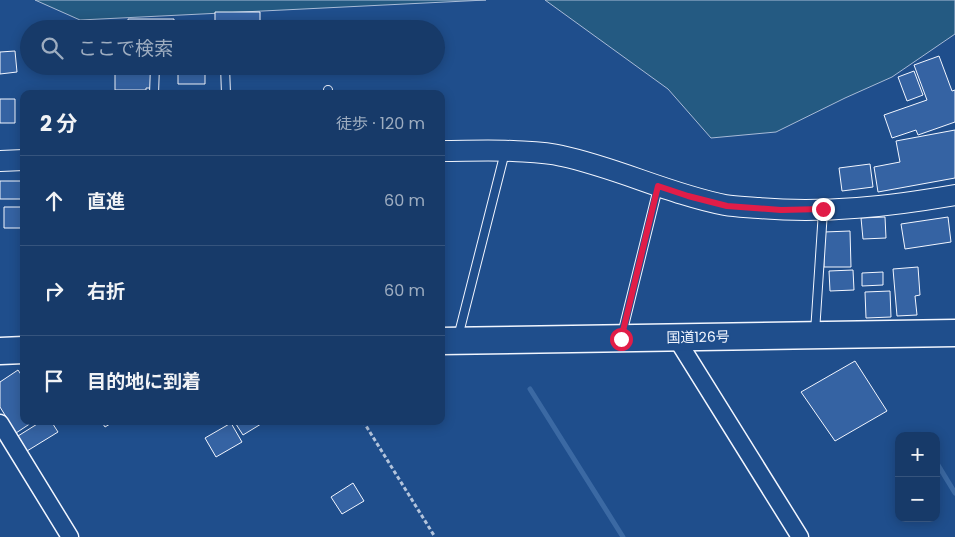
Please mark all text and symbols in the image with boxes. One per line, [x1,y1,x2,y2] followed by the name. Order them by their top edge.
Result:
[20,20,445,75] search box
[38,34,66,62] icon: search
[78,35,173,62] text: ここで検索
[40,109,77,138] text: 2 分
[336,112,425,135] text: 徒歩 · 120 m
[40,187,68,215] icon: ahead
[87,188,125,215] text: 直進
[384,189,425,212] text: 60 m
[812,198,835,221] route end
[40,277,68,305] icon: right
[87,278,125,305] text: 右折
[384,279,425,302] text: 60 m
[666,326,730,348] street label: 国道126号
[610,328,633,351] route start
[40,367,68,395] icon: arrive
[87,368,201,395] text: 目的地に到着
[895,432,940,522] map controls
[895,432,940,477] button: +
[895,477,940,522] button: −

